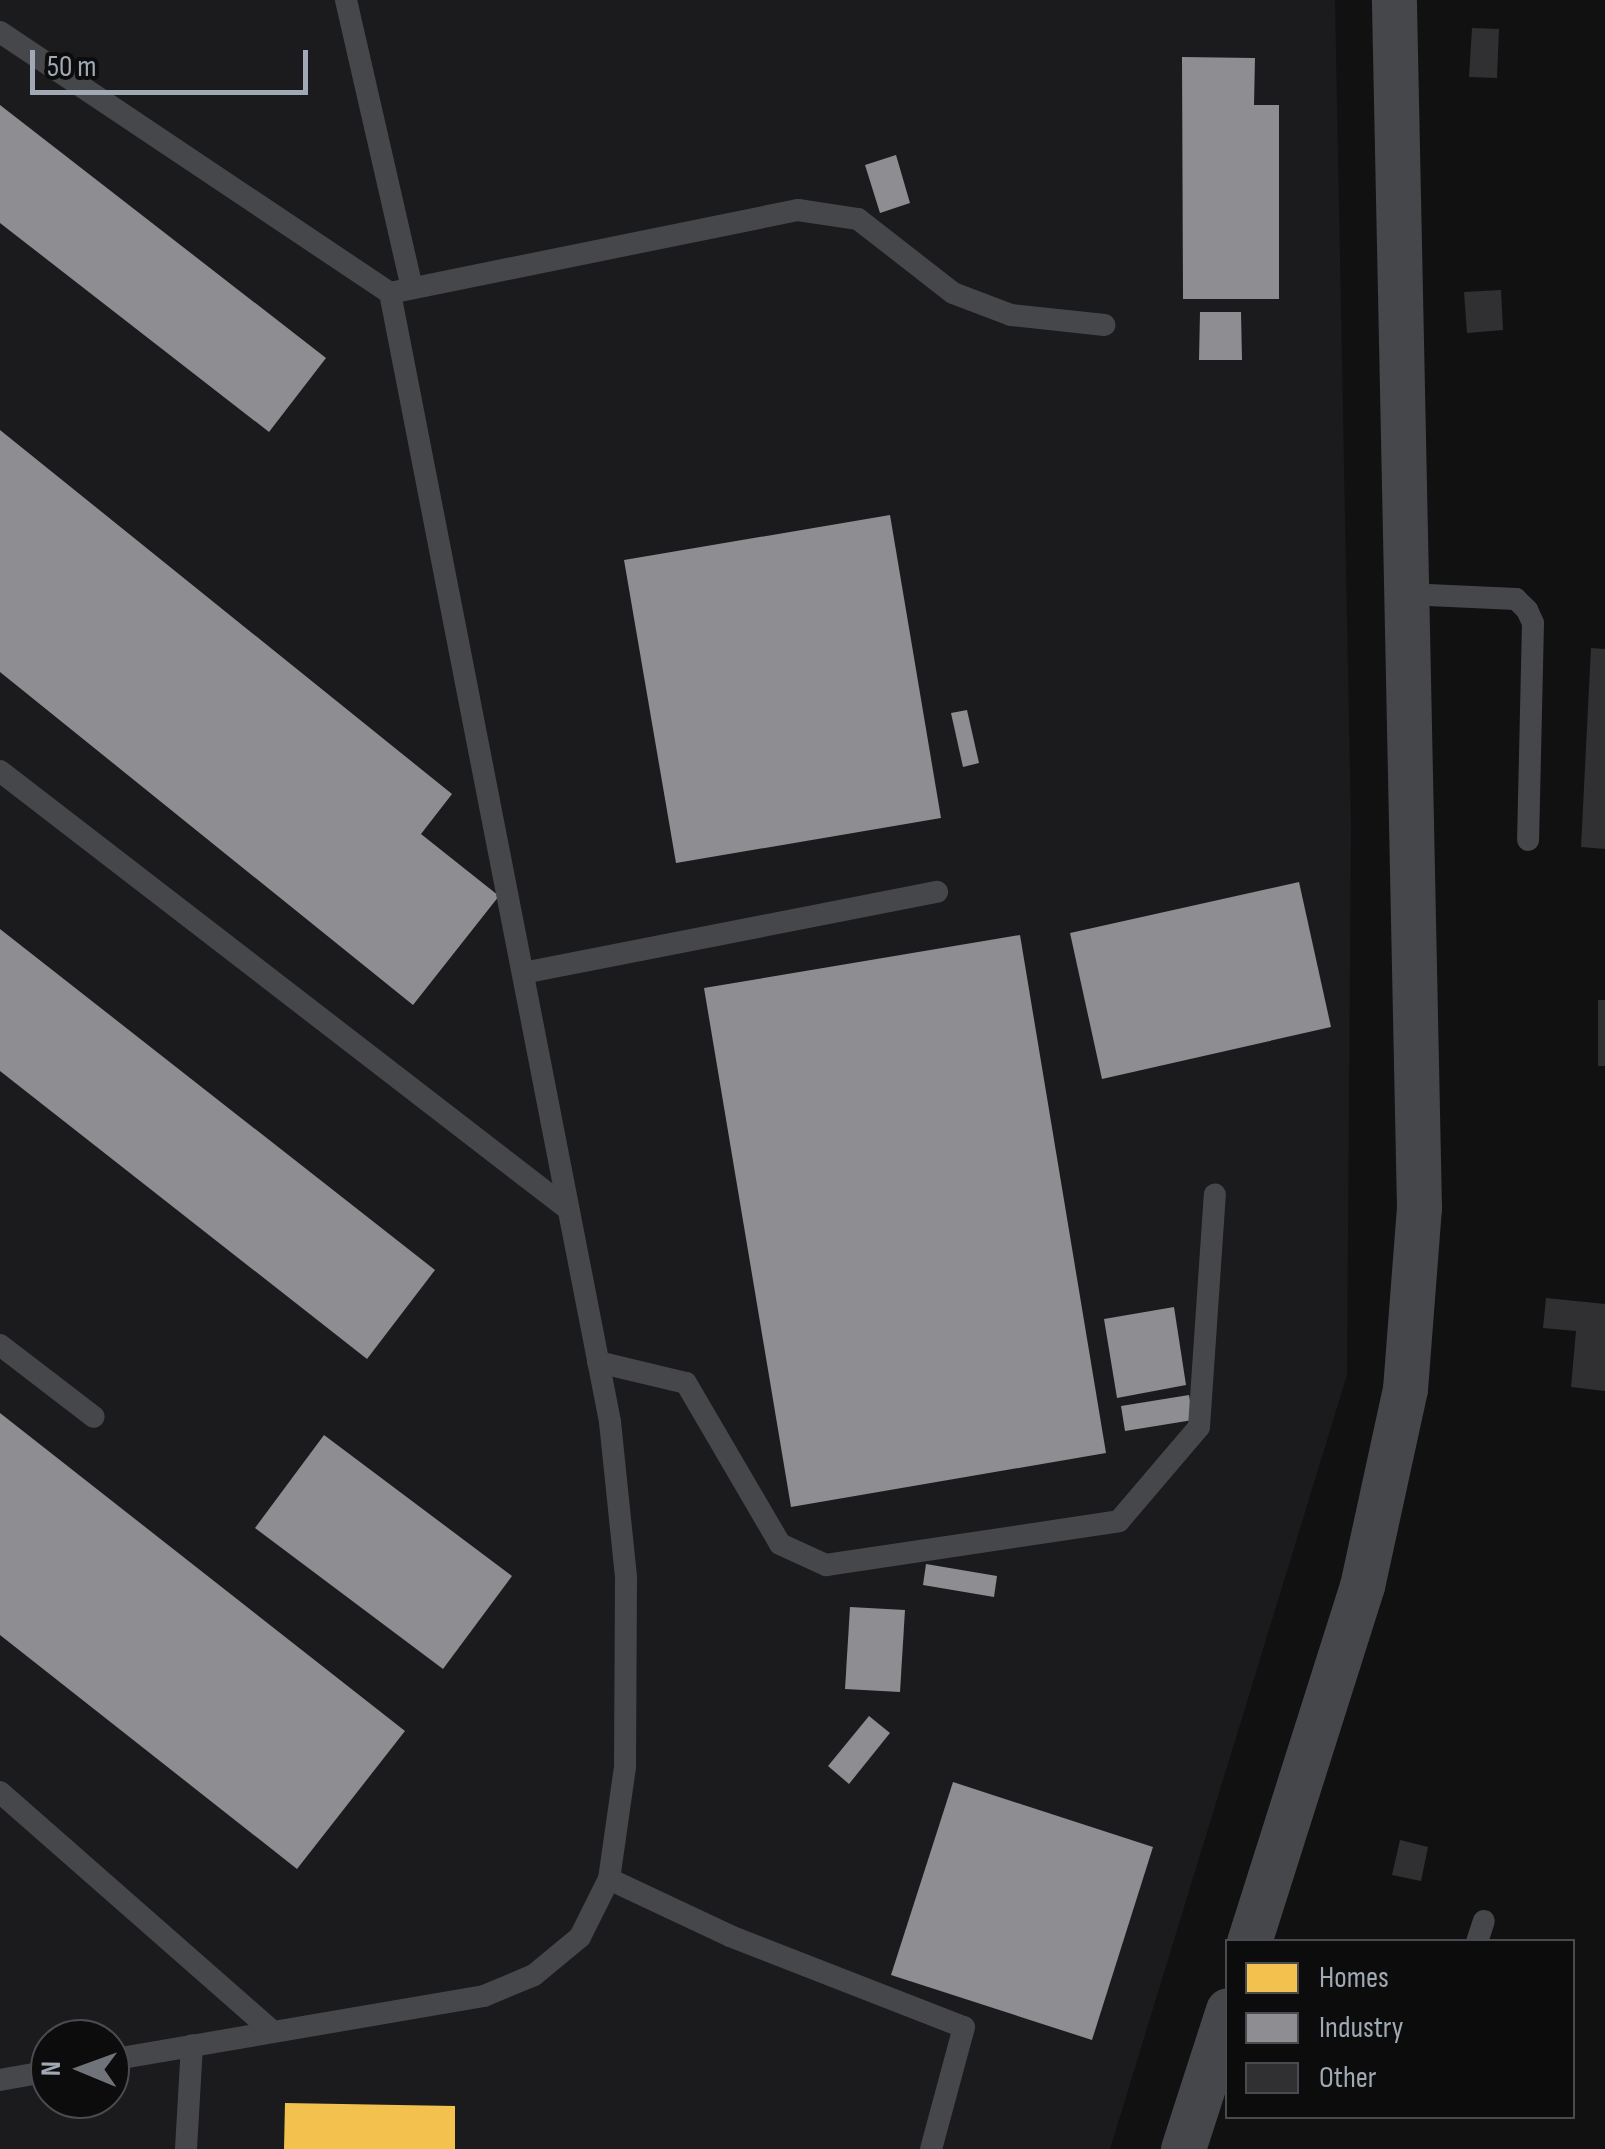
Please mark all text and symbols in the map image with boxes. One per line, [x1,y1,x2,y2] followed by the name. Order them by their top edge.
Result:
[35,30,312,92] scale bar
[47,49,96,85] text: 50 m
[1225,1939,1575,2119] legend
[1319,1960,1389,1996] text: Homes
[1319,2010,1403,2046] text: Industry
[30,2019,130,2119] north arrow
[1319,2060,1376,2096] text: Other
[35,2061,68,2076] text: N

